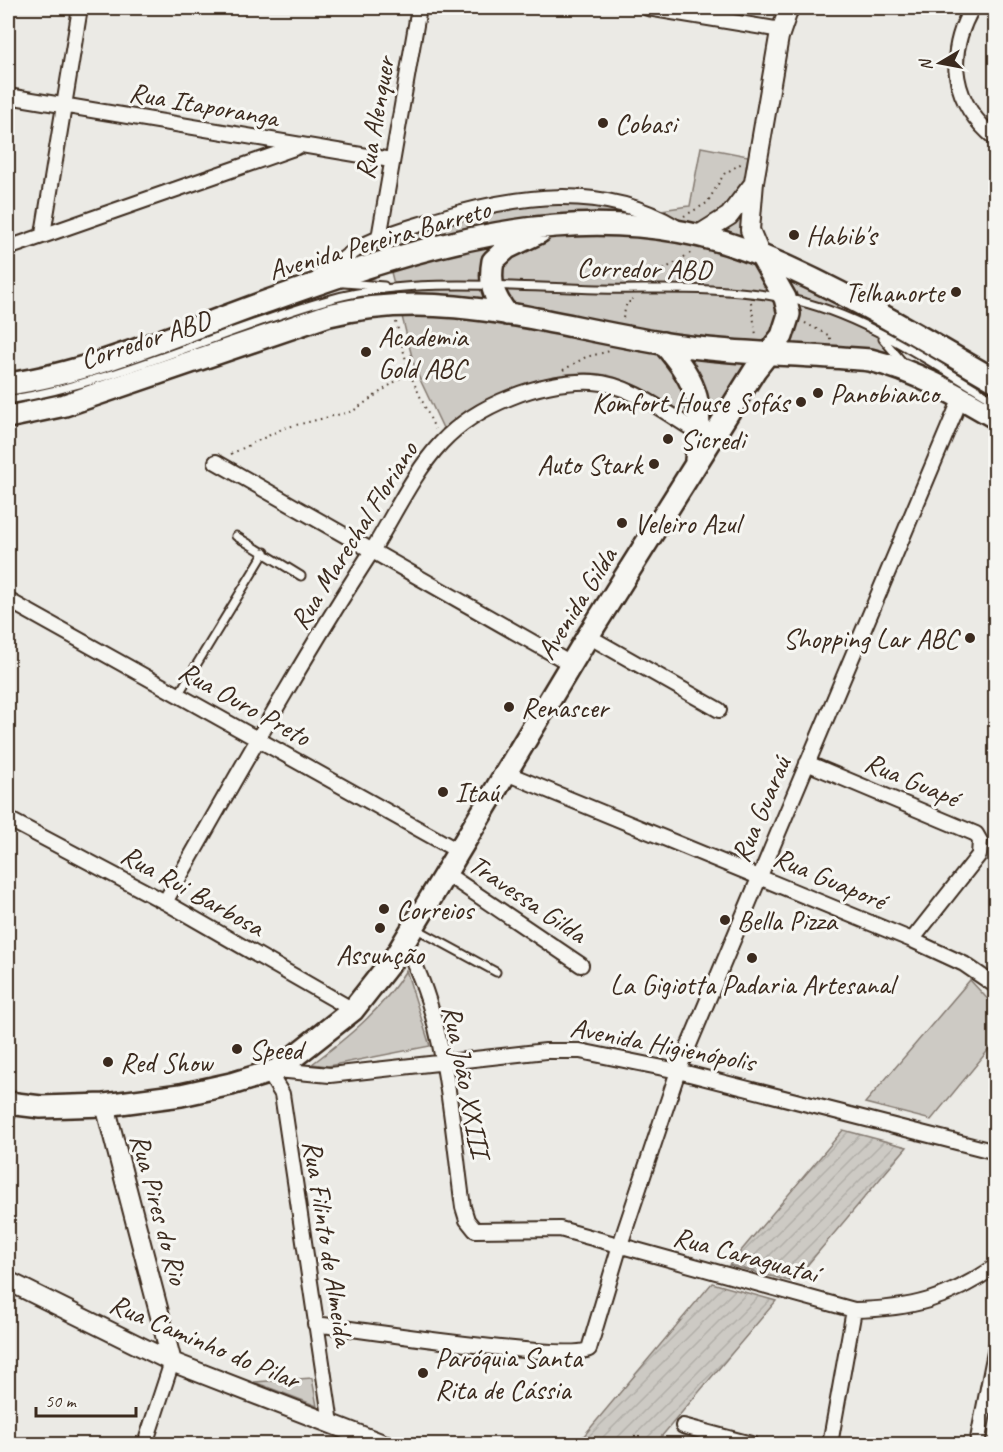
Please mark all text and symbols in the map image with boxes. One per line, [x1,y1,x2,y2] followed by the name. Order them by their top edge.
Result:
[910,33,970,93] north arrow
[347,52,403,182] street label: Rua Alenquer
[915,56,937,72] text: N
[127,74,284,135] street label: Rua Itaporanga
[615,106,680,141] place label: Cobasi
[596,116,610,130] marker: Cobasi
[264,191,496,288] street label: Avenida Pereira Barreto
[806,218,879,253] place label: Habib's
[787,228,801,242] marker: Habib's
[576,250,714,287] street label: Corredor ABD
[845,275,946,310] place label: Telhanorte
[949,285,963,299] marker: Telhanorte
[76,301,216,377] street label: Corredor ABD
[378,319,469,386] place label: Academia Gold ABC
[359,345,373,359] marker: Academia Gold ABC
[830,376,942,411] place label: Panobianco
[592,385,791,420] place label: Komfort House Sofás
[811,386,825,400] marker: Panobianco
[794,395,808,409] marker: Komfort House Sofás
[680,422,749,457] place label: Sicredi
[661,432,675,446] marker: Sicredi
[282,433,426,636] street label: Rua Marechal Floriano
[537,447,645,482] place label: Auto Stark
[647,457,661,471] marker: Auto Stark
[634,506,745,541] place label: Veleiro Azul
[615,516,629,530] marker: Veleiro Azul
[528,539,625,666] street label: Avenida Gilda
[783,621,961,656] place label: Shopping Lar ABC
[963,631,977,645] marker: Shopping Lar ABC
[173,653,318,755] street label: Rua Ouro Preto
[521,690,611,725] place label: Renascer
[502,700,516,714] marker: Renascer
[859,744,968,816] street label: Rua Guapé
[723,749,799,867] street label: Rua Guaraú
[455,775,501,810] place label: Itaú
[436,785,450,799] marker: Itaú
[115,837,272,945] street label: Rua Rui Barbosa
[768,839,895,919] street label: Rua Guaporé
[462,846,595,952] street label: Travessa Gilda
[396,892,475,927] place label: Correios
[377,902,391,916] marker: Correios
[737,903,839,938] place label: Bella Pizza
[718,913,732,927] marker: Bella Pizza
[373,921,387,935] marker: Assunção
[336,937,426,972] place label: Assunção
[745,951,759,965] marker: La Gigiotta Padaria Artesanal
[610,967,899,1002] place label: La Gigiotta Padaria Artesanal
[435,1002,499,1165] street label: Rua João XXIII
[568,1009,761,1080] street label: Avenida Higienópolis
[249,1032,306,1067] place label: Speed
[230,1042,244,1056] marker: Speed
[120,1045,215,1080] place label: Red Show
[101,1055,115,1069] marker: Red Show
[123,1130,197,1290] street label: Rua Pires do Rio
[295,1138,362,1351] street label: Rua Filinto de Almeida
[670,1218,828,1292] street label: Rua Caraguataí
[105,1286,307,1398] street label: Rua Caminho do Pilar
[435,1340,584,1407] place label: Paróquia Santa Rita de Cássia
[416,1366,430,1380] marker: Paróquia Santa Rita de Cássia
[36,1380,136,1418] scale bar
[45,1390,78,1412] text: 50 m

